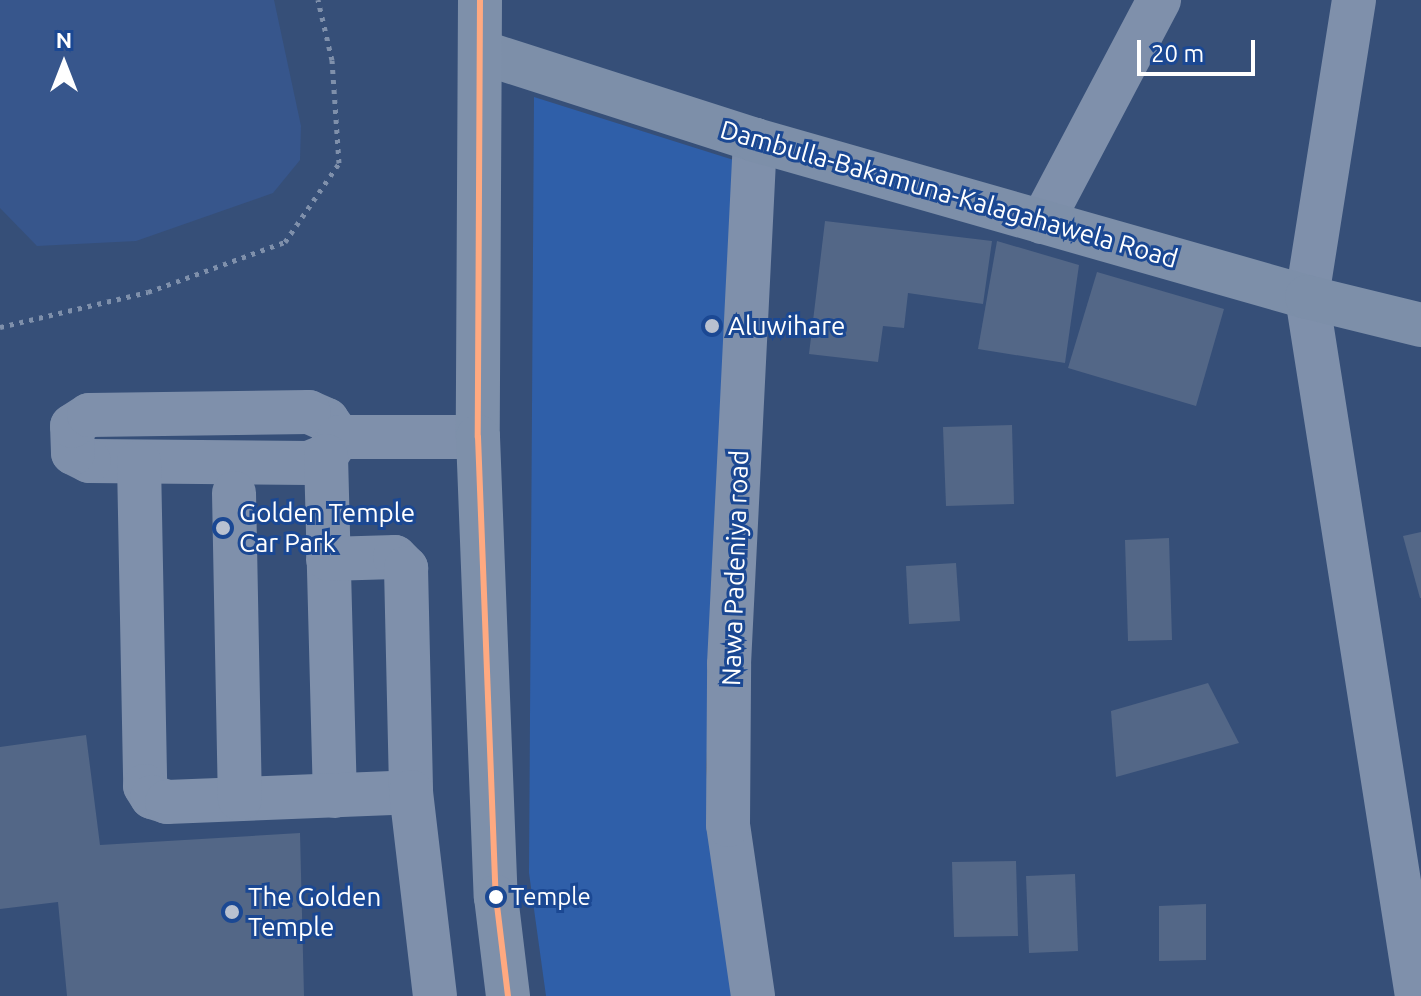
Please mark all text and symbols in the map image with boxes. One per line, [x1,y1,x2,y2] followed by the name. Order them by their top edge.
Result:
[24,24,104,104] north arrow
[1141,24,1259,74] scale bar
[56,27,72,52] text: N
[1151,40,1204,67] text: 20 m
[717,114,1181,274] street label: Dambulla-Bakamuna-Kalagahawela Road
[728,310,845,342] place label: Aluwihare
[703,317,721,335] marker: Aluwihare
[715,449,755,687] street label: Nawa Padeniya road
[239,497,415,558] place label: Golden Temple Car Park
[214,519,232,537] marker: Golden Temple Car Park
[248,881,381,942] place label: The Golden Temple
[511,883,591,911] place label: Temple
[488,889,504,905] marker: Temple
[223,903,241,921] marker: The Golden Temple

